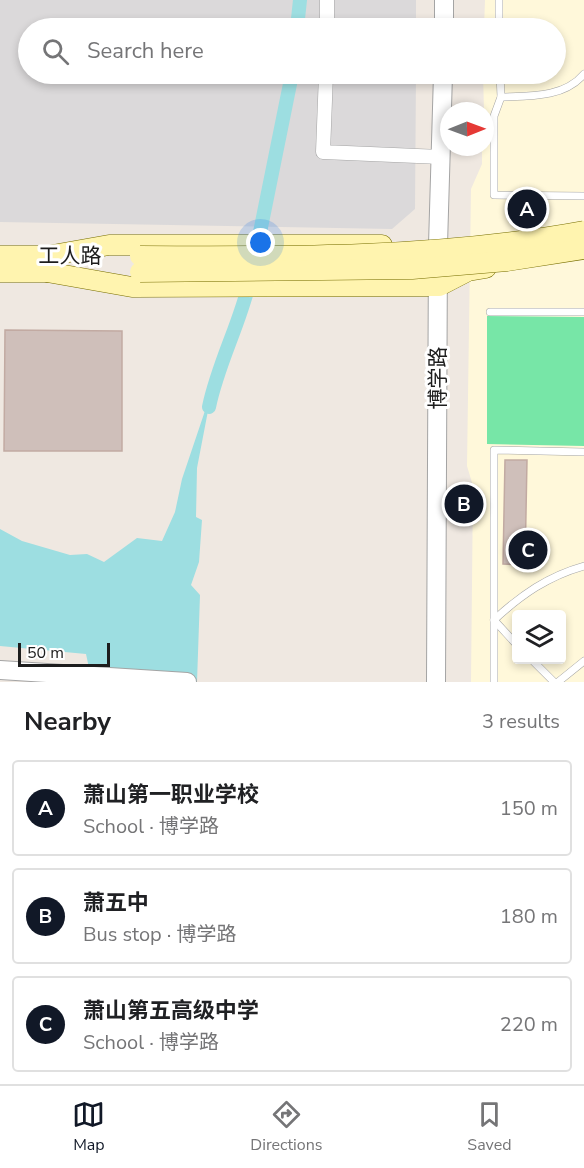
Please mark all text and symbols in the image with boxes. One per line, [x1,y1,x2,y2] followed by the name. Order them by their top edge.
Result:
[18,18,566,84] search box
[39,35,72,68] icon: search
[87,36,204,66] text: Search here
[440,102,494,156] north arrow
[508,186,546,232] pin: A
[246,228,275,257] your location
[39,242,102,270] street label: 工人路
[424,347,452,410] street label: 博学路
[444,482,484,526] pin: B
[508,528,548,572] pin: C
[512,610,566,664] map controls
[512,610,566,664] button: layers
[18,640,110,668] scale bar
[27,642,64,664] text: 50 m
[24,704,111,739] text: Nearby
[482,708,560,735] text: 3 results
[83,780,259,810] text: 萧山第一职业学校
[38,795,53,822] text: A
[500,795,558,822] text: 150 m
[83,813,219,840] text: School · 博学路
[83,888,149,918] text: 萧五中
[39,903,52,930] text: B
[500,903,558,930] text: 180 m
[83,921,237,948] text: Bus stop · 博学路
[83,996,259,1026] text: 萧山第五高级中学
[39,1011,52,1038] text: C
[500,1011,558,1038] text: 220 m
[83,1029,219,1056] text: School · 博学路
[72,1098,105,1156] tab: Map
[250,1098,322,1156] tab: Directions
[467,1098,512,1156] tab: Saved

